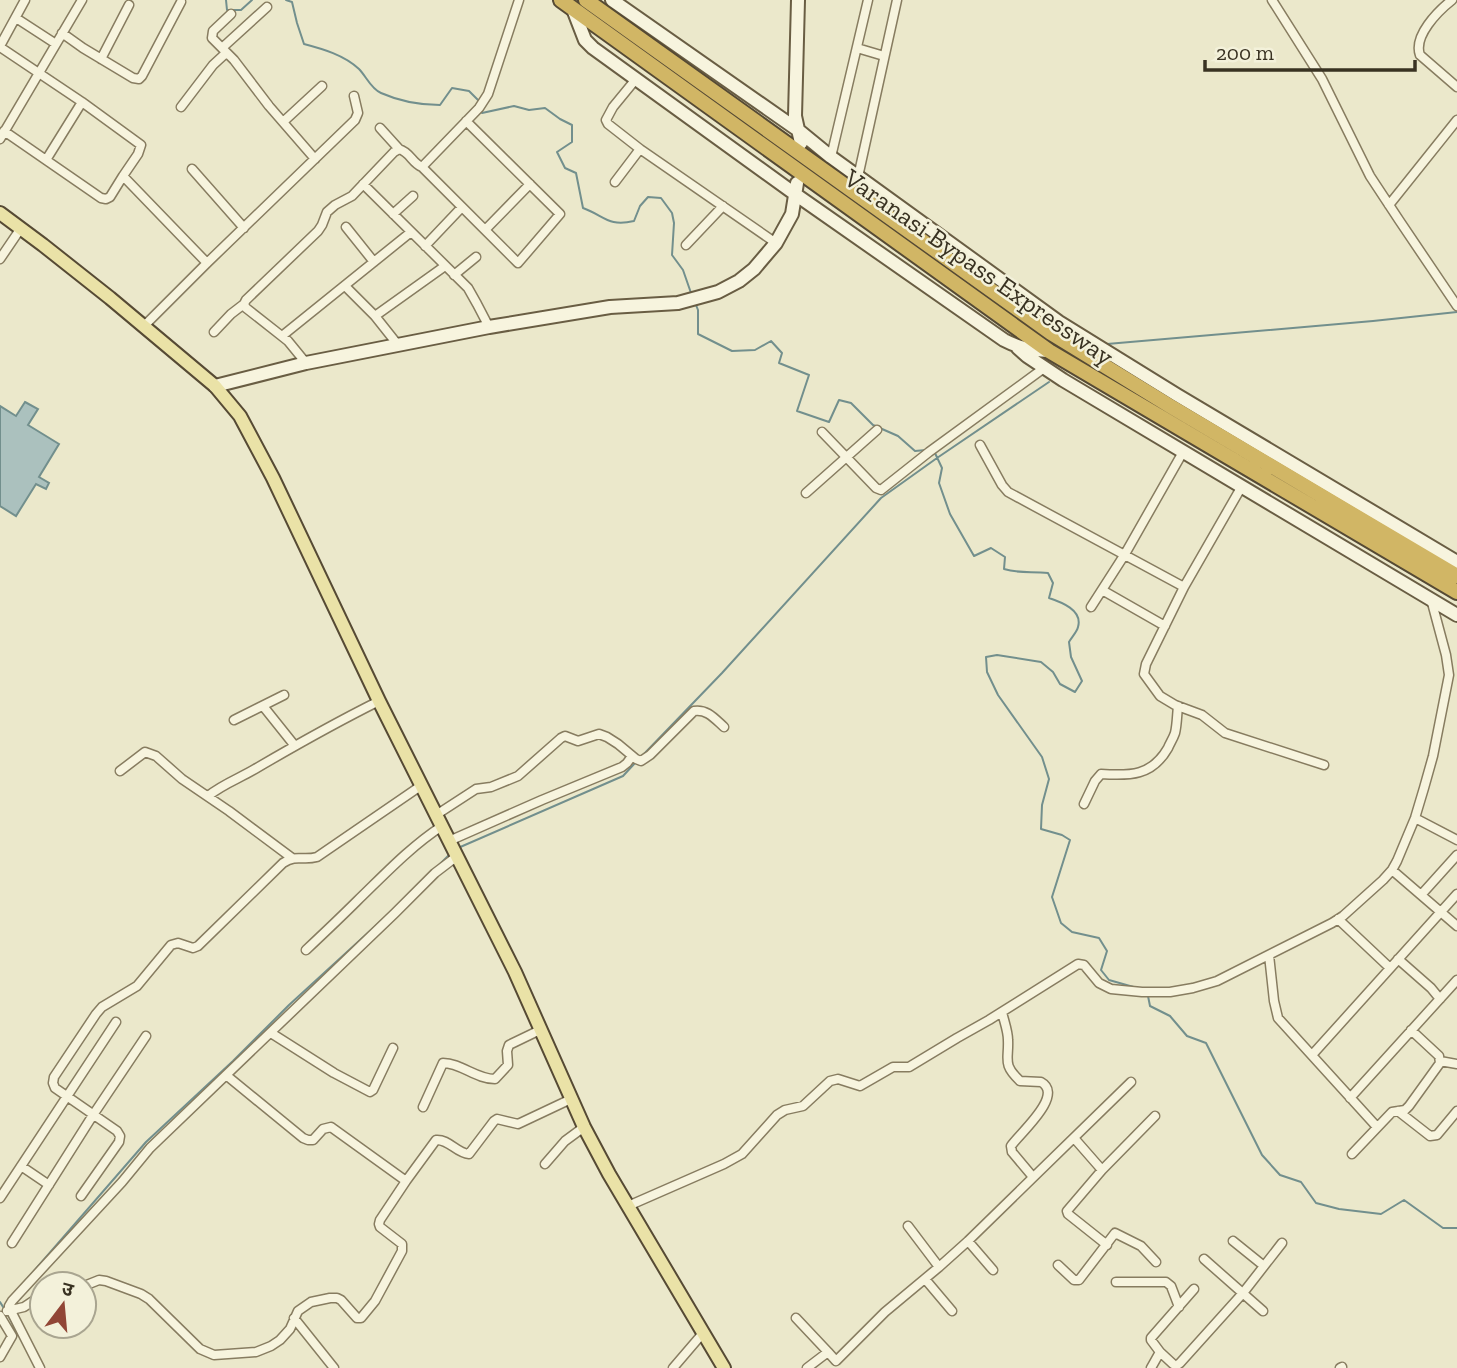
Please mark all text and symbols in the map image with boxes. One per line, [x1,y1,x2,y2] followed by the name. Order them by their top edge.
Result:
[1205,28,1415,72] scale bar
[1216,40,1274,65] text: 200 m
[837,161,1120,373] street label: Varanasi Bypass Expressway
[28,1270,98,1340] north arrow
[59,1277,77,1302] text: उ

